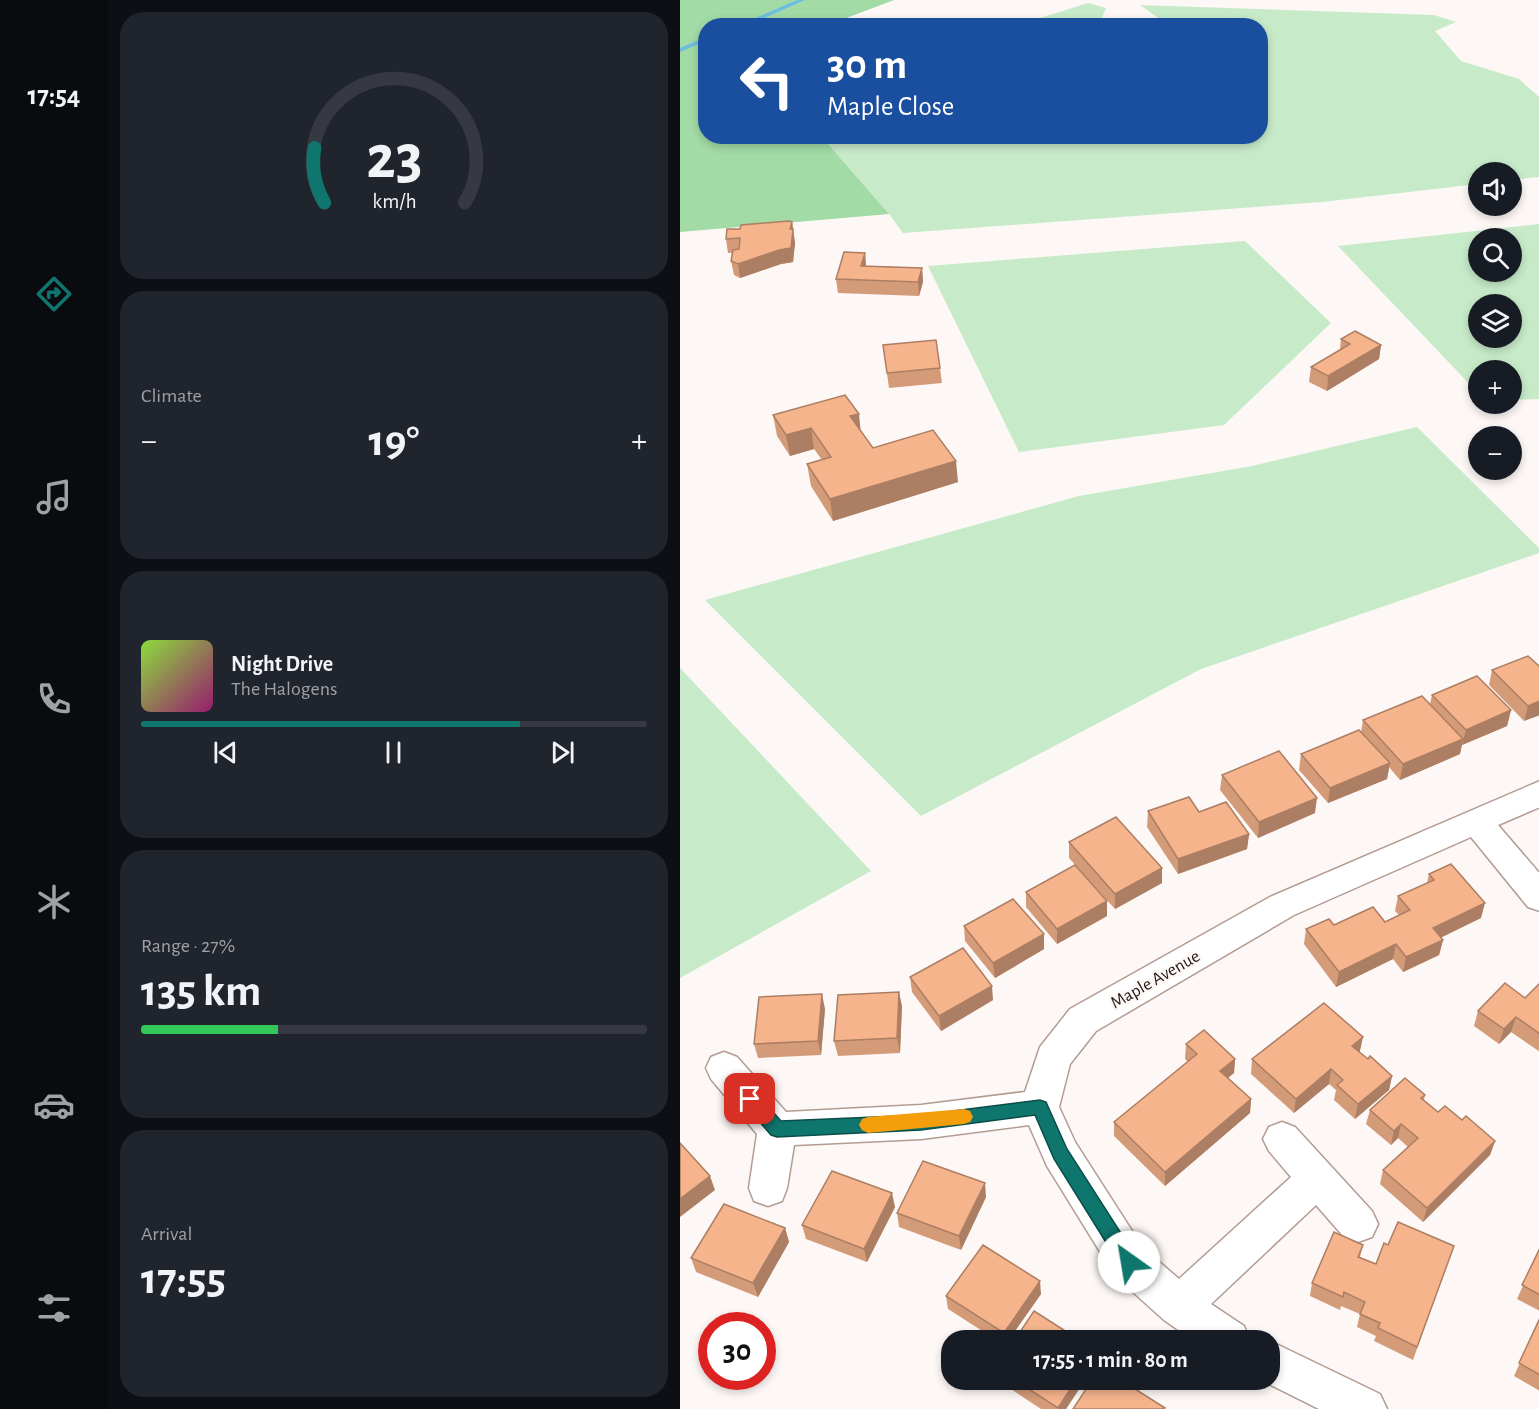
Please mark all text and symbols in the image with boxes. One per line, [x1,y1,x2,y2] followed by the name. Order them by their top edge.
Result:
[728,42,806,120] icon: left
[827,44,907,86] text: 30 m
[28,82,80,109] text: 17:54
[827,93,954,120] text: Maple Close
[366,127,422,189] text: 23
[1468,162,1522,480] map controls
[1468,162,1522,216] button: sound
[372,191,416,212] text: km/h
[1468,228,1522,282] button: search
[33,273,75,315] icon: directions
[1468,294,1522,348] button: layers
[1468,360,1522,414] button: +
[141,386,202,406] text: Climate
[368,419,420,464] text: 19°
[141,425,157,458] text: −
[631,425,647,458] text: +
[1468,426,1522,480] button: −
[33,476,75,518] icon: music
[231,653,333,675] text: Night Drive
[33,678,75,720] icon: phone
[231,679,337,699] text: The Halogens
[209,736,242,769] icon: previous
[377,736,410,769] icon: pause
[546,736,579,769] icon: next
[33,881,75,923] icon: climate
[141,936,235,956] text: Range · 27%
[1108,947,1203,1013] street label: Maple Avenue
[141,969,261,1014] text: 135 km
[724,1073,775,1124] pin
[733,1082,766,1115] icon: arrive
[33,1084,75,1126] icon: car
[141,1224,192,1244] text: Arrival
[1097,1230,1161,1294] position arrow
[141,1257,226,1302] text: 17:55
[33,1287,75,1329] icon: filters
[698,1312,776,1390] speed limit sign: 30
[1033,1349,1188,1371] text: 17:55 · 1 min · 80 m

